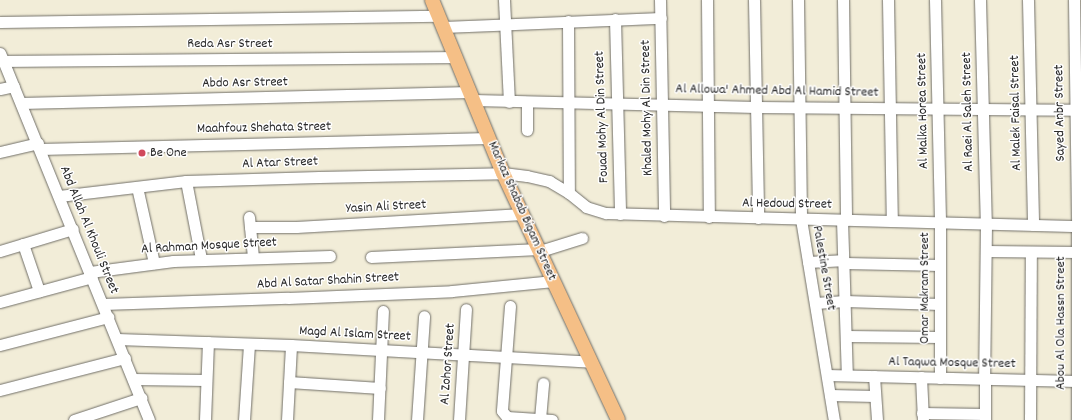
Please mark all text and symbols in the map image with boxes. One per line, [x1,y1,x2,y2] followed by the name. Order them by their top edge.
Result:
[187,36,273,52] street label: Reda Asr Street
[637,40,657,176] street label: Khaled Mohy Al Din Street
[591,51,613,183] street label: Fouad Mohy Al Din Street
[959,52,977,172] street label: Al Raei Al Saleh Street
[914,53,932,169] street label: Al Malka Horea Street
[1007,55,1025,171] street label: Al Malek Faisal Street
[1051,64,1069,162] street label: Sayed Anbr Street
[202,74,288,92] street label: Abdo Asr Street
[675,81,879,101] street label: Al Allowa' Ahmed Abd Al Hamid Street
[197,118,331,138] street label: Maahfouz Shehata Street
[484,139,560,283] street label: Markaz Shabab Bigam Street
[150,145,187,161] place label: Be One
[137,148,147,158] marker: Be One
[242,153,318,173] street label: Al Atar Street
[56,164,122,296] street label: Abd Allah Al Khouli Street
[742,195,832,213] street label: Al Hedoud Street
[345,197,427,217] street label: Yasin Ali Street
[808,224,840,312] street label: Palestine Street
[917,232,933,344] street label: Omar Makram Street
[141,234,277,258] street label: Al Rahman Mosque Street
[1053,256,1069,390] street label: Abou Al Ola Hassn Street
[256,269,400,293] street label: Abd Al Satar Shahin Street
[299,323,411,345] street label: Magd Al Islam Street
[437,323,459,405] street label: Al Zohor Street
[888,353,1016,373] street label: Al Taqwa Mosque Street

